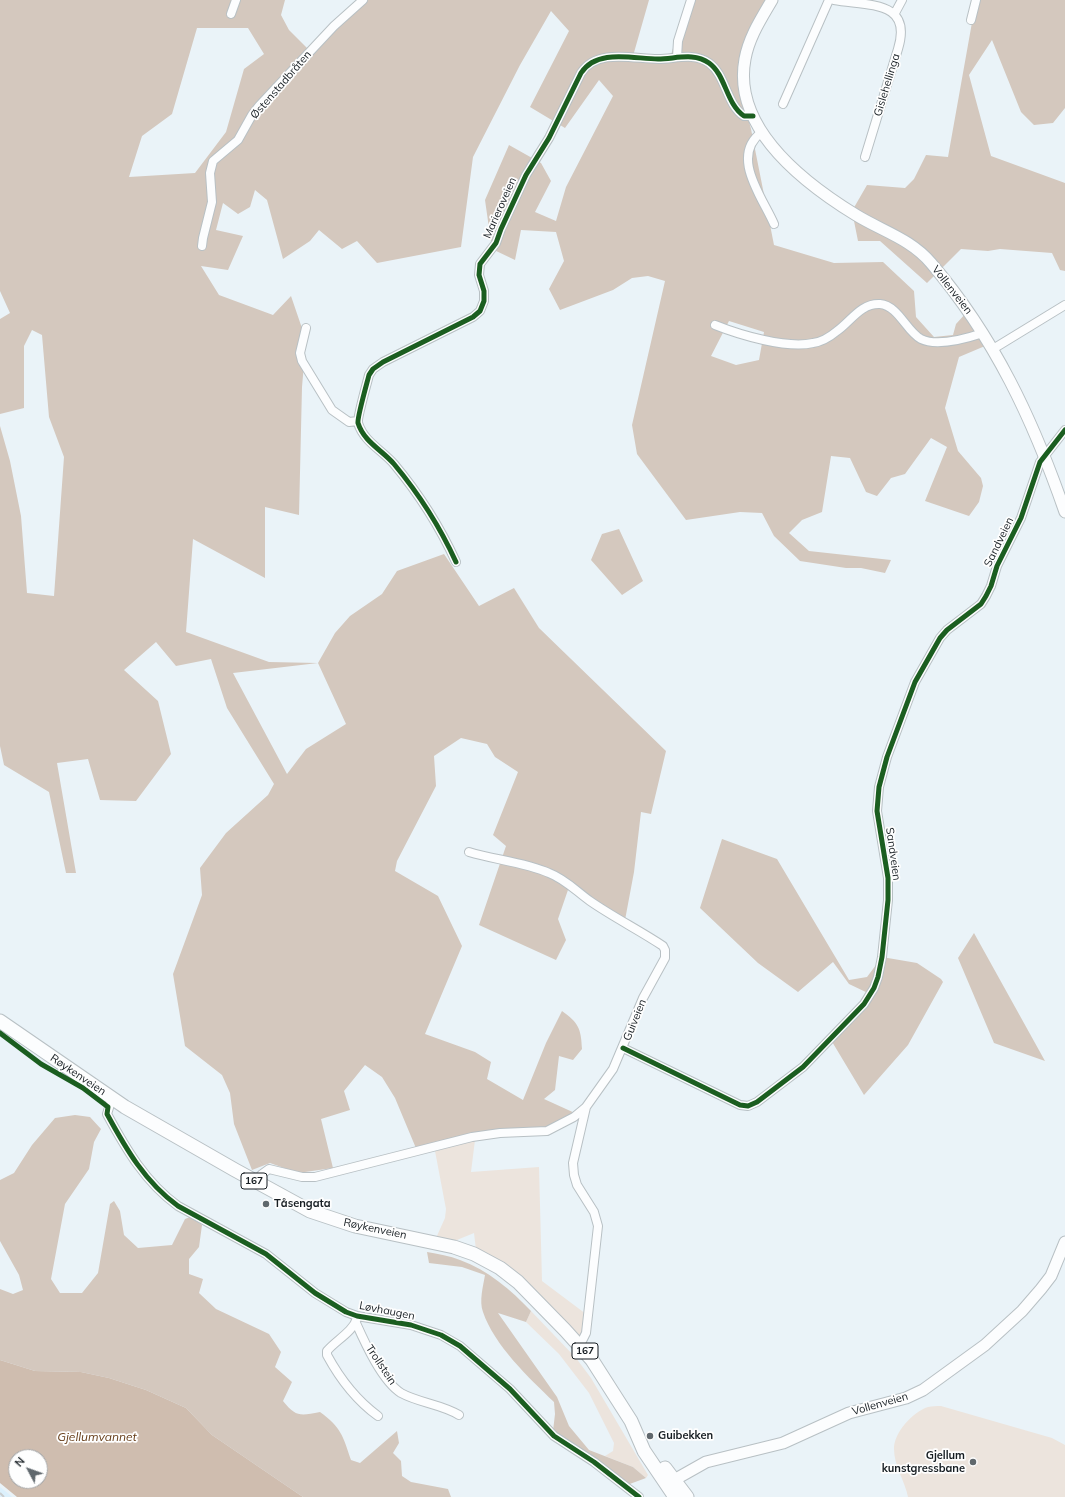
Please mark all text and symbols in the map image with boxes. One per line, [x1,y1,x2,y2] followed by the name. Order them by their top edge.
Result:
[248,48,314,122] street label: Østenstadbråten
[871,52,903,118] street label: Gislehellinga
[481,175,519,241] street label: Marieroveien
[929,263,975,317] street label: Vollenveien
[981,515,1017,569] street label: Sandveien
[883,827,903,881] street label: Sandveien
[621,997,649,1043] street label: Guiveien
[48,1052,108,1098] street label: Røykenveien
[241,1173,267,1189] road number: 167
[274,1197,330,1211] place label: Tåsengata
[261,1199,271,1209] marker: Tåsengata
[342,1216,408,1242] street label: Røykenveien
[358,1299,416,1323] street label: Løvhaugen
[363,1342,399,1388] street label: Trollstein
[572,1343,598,1359] road number: 167
[850,1390,910,1418] street label: Vollenveien
[658,1429,713,1443] place label: Guibekken
[57,1430,137,1444] water label: Gjellumvannet
[645,1431,655,1441] marker: Guibekken
[8,1449,48,1489] north arrow
[882,1449,965,1475] place label: Gjellum kunstgressbane
[12,1454,28,1470] text: N
[968,1457,978,1467] marker: Gjellum kunstgressbane

